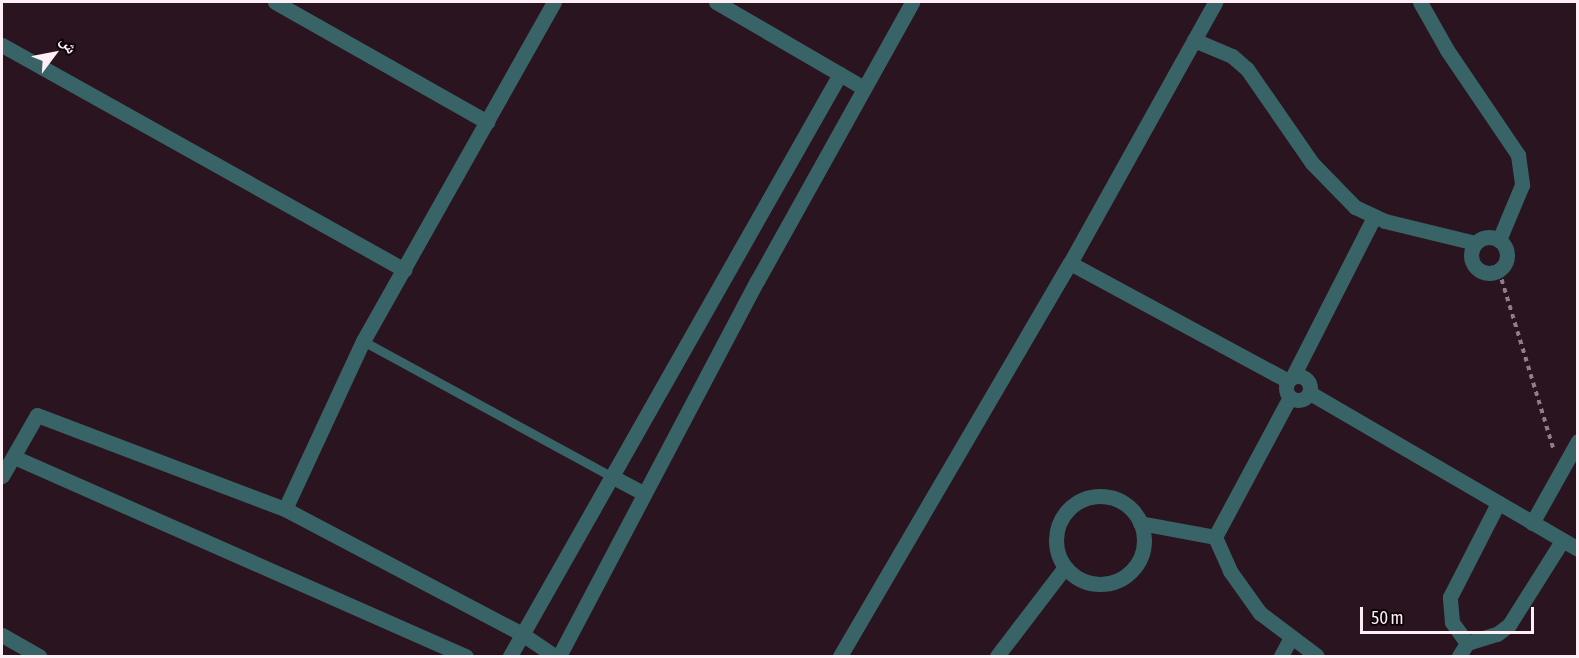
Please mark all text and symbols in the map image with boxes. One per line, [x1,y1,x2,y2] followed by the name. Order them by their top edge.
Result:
[24,24,84,84] north arrow
[57,32,81,56] text: ش
[1363,595,1537,633] scale bar
[1371,607,1403,628] text: 50 m

